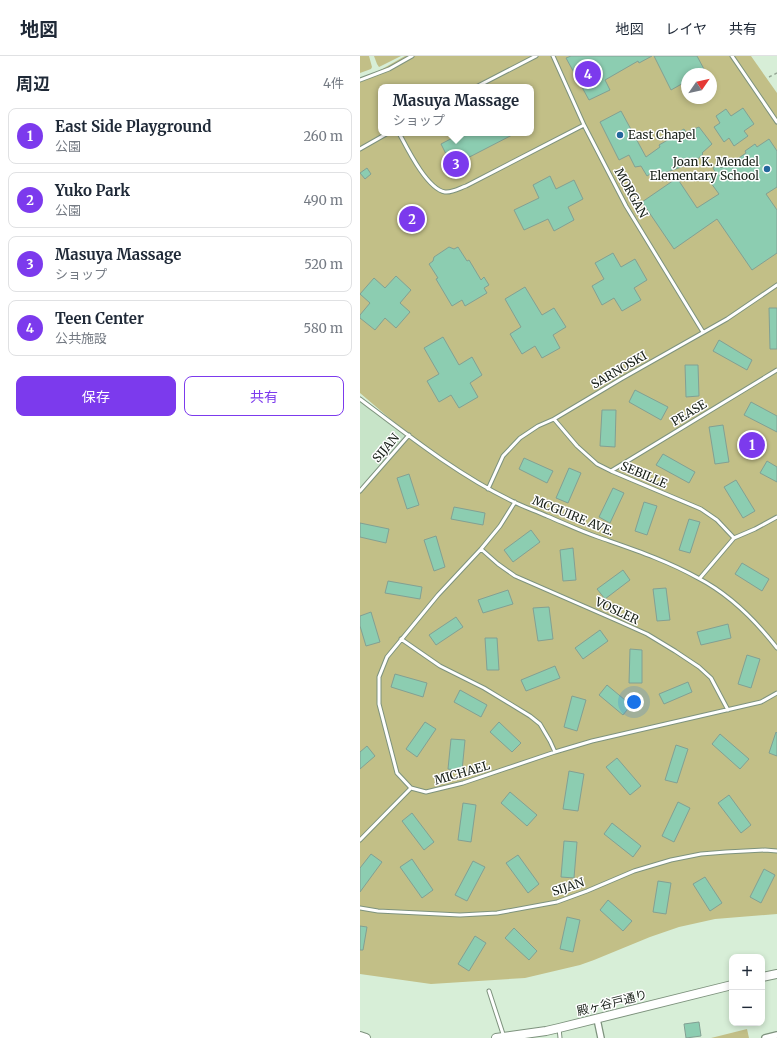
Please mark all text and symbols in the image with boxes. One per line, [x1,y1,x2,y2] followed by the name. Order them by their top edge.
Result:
[20,17,58,41] text: 地図
[615,20,643,38] text: 地図
[665,20,707,38] text: レイヤ
[729,20,757,38] text: 共有
[575,59,601,89] pin: 4
[681,68,717,104] north arrow
[16,73,50,95] text: 周辺
[323,75,344,92] text: 4件
[378,84,534,136] popup
[393,91,519,110] text: Masuya Massage
[393,112,445,129] text: ショップ
[55,117,211,136] text: East Side Playground
[628,127,696,142] place label: East Chapel
[27,128,33,145] text: 1
[303,128,343,145] text: 260 m
[615,130,625,140] marker: East Chapel
[55,138,81,155] text: 公園
[443,149,469,179] pin: 3
[650,154,759,183] place label: Joan K. Mendel Elementary School
[762,164,772,174] marker: Joan K. Mendel Elementary School
[612,165,652,221] street label: MORGAN
[55,181,130,200] text: Yuko Park
[26,192,34,209] text: 2
[304,192,343,209] text: 490 m
[55,202,81,219] text: 公園
[399,204,425,234] pin: 2
[55,245,181,264] text: Masuya Massage
[26,256,34,273] text: 3
[304,256,343,273] text: 520 m
[55,266,107,283] text: ショップ
[55,309,144,328] text: Teen Center
[26,320,34,337] text: 4
[304,320,343,337] text: 580 m
[55,330,107,347] text: 公共施設
[588,348,649,392] street label: SARNOSKI
[16,376,176,416] button: 保存
[184,376,344,416] button: 共有
[668,396,709,429] street label: PEASE
[369,430,403,465] street label: SIJAN
[739,430,765,460] pin: 1
[619,458,670,491] street label: SEBILLE
[530,492,616,539] street label: MCGUIRE AVE.
[592,593,642,627] street label: VOSLER
[624,692,644,712] your location
[432,757,492,788] street label: MICHAEL
[550,874,587,899] street label: SIJAN
[729,954,765,1026] map controls
[729,954,765,990] button: +
[575,987,649,1019] street label: 殿ヶ谷戸通り
[729,990,765,1026] button: −

